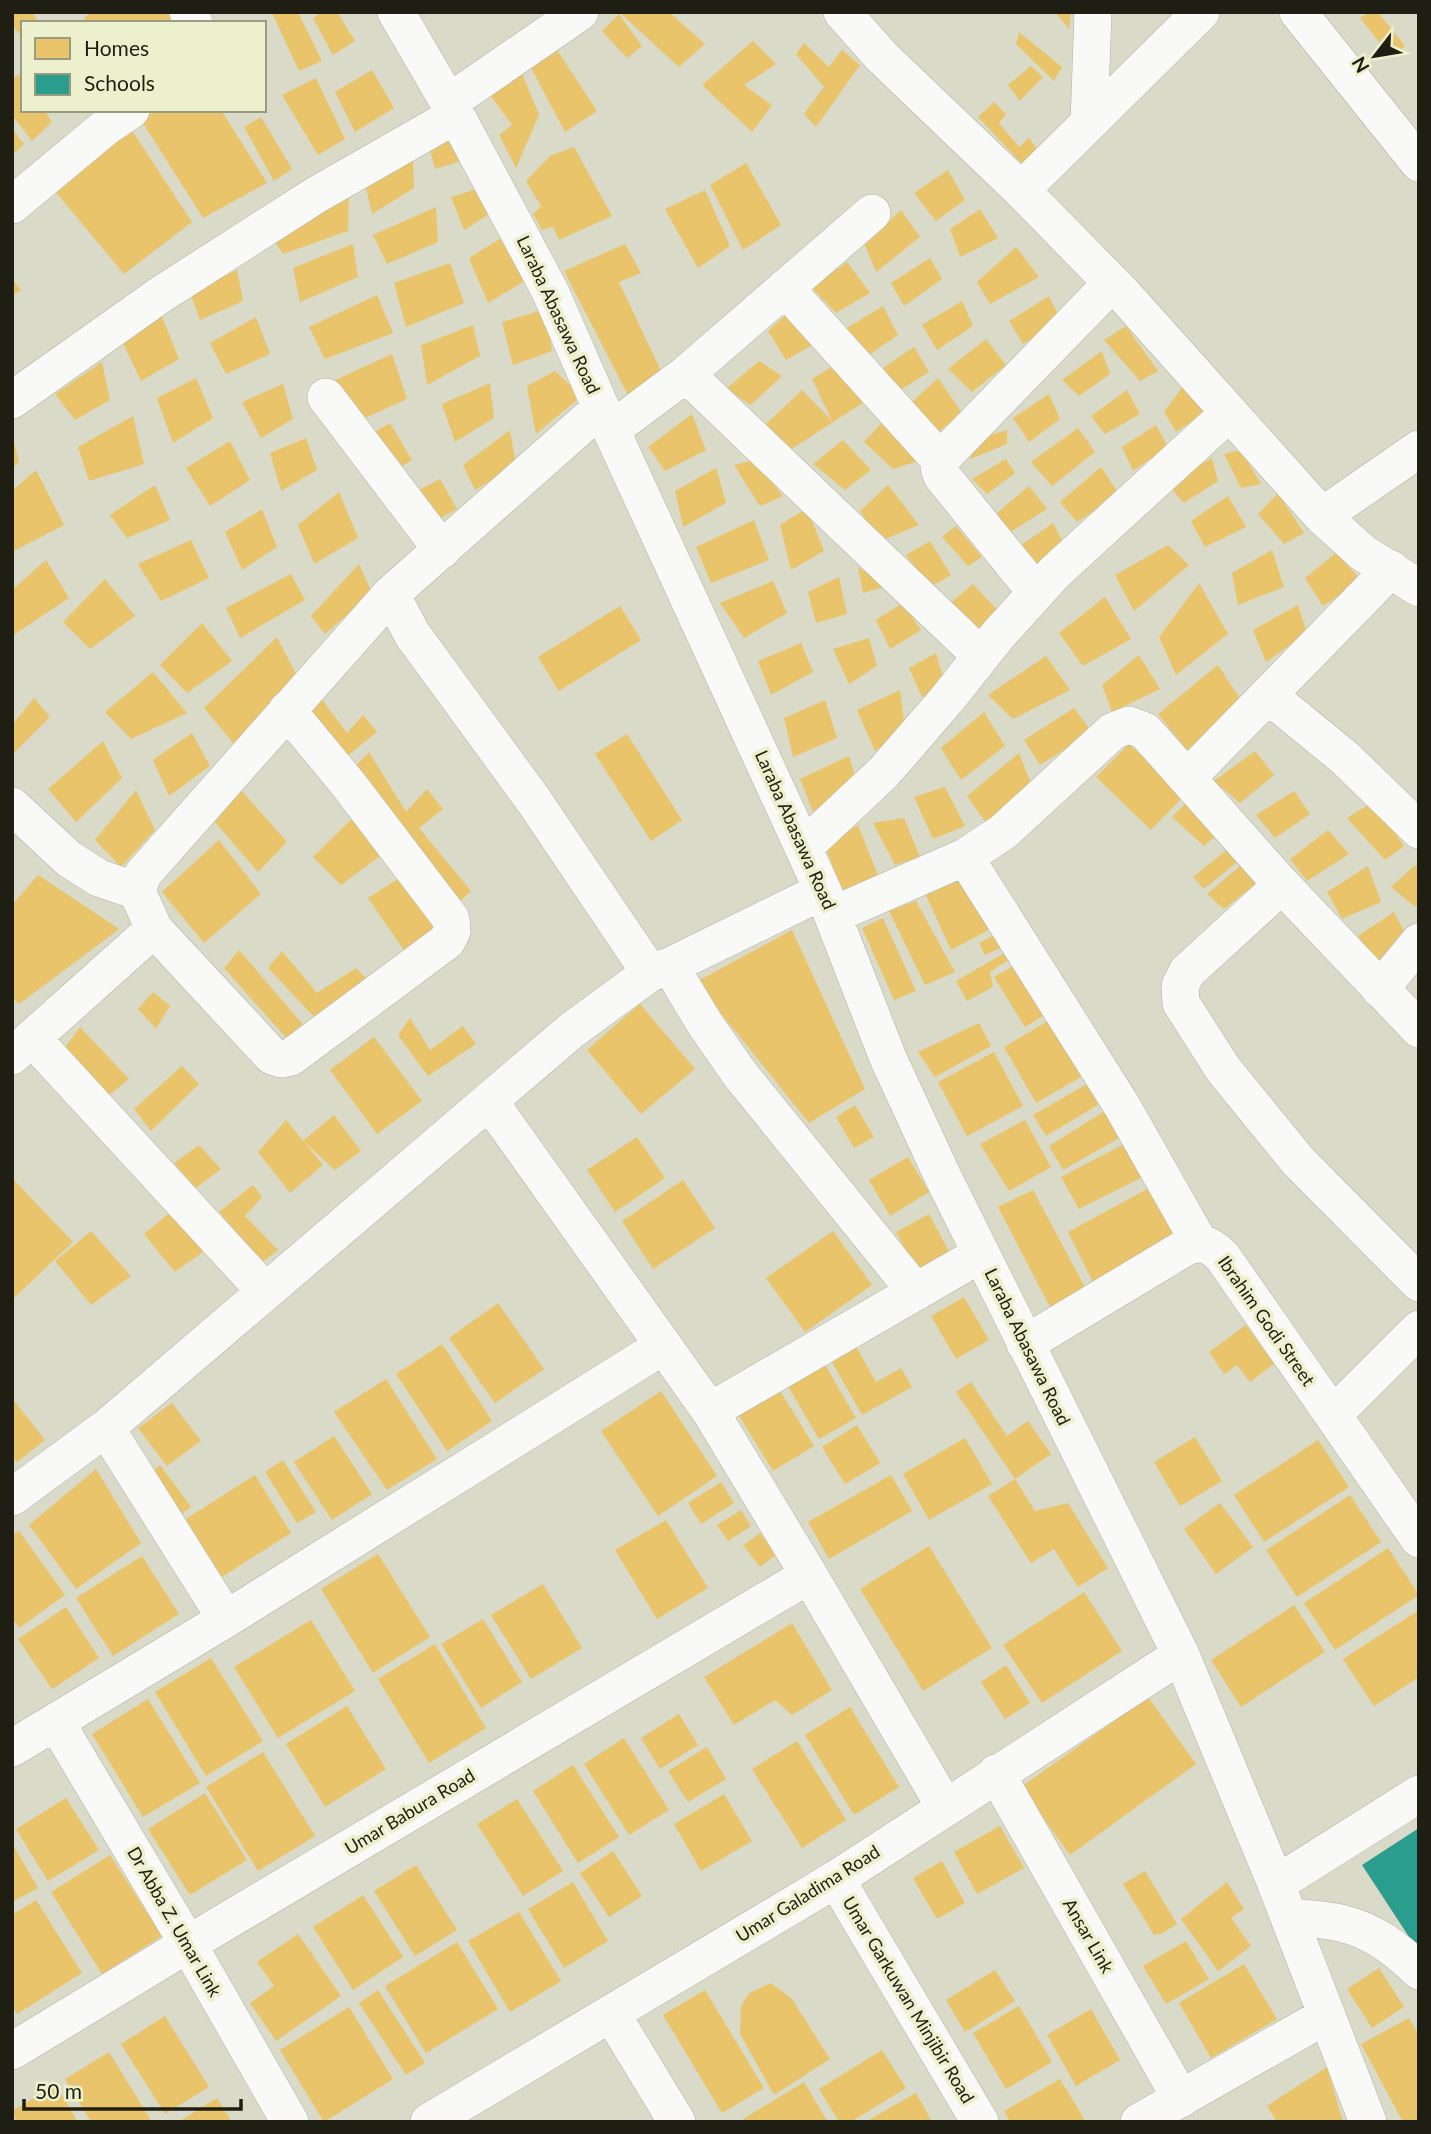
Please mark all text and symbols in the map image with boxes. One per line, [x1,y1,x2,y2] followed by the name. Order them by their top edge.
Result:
[21,21,266,112] legend
[1340,21,1410,91] north arrow
[84,35,149,60] text: Homes
[1346,53,1374,77] text: N
[84,70,155,95] text: Schools
[513,232,605,397] street label: Laraba Abasawa Road
[751,747,841,913] street label: Laraba Abasawa Road
[1214,1251,1320,1390] street label: Ibrahim Godi Street
[980,1264,1075,1429] street label: Laraba Abasawa Road
[340,1764,479,1859] street label: Umar Babura Road
[731,1840,883,1946] street label: Umar Galadima Road
[123,1843,227,2001] street label: Dr Abba Z. Umar Link
[838,1892,979,2107] street label: Umar Garkuwan Minjibir Road
[1059,1894,1119,1977] street label: Ansar Link
[24,2068,242,2112] scale bar
[35,2078,82,2103] text: 50 m

